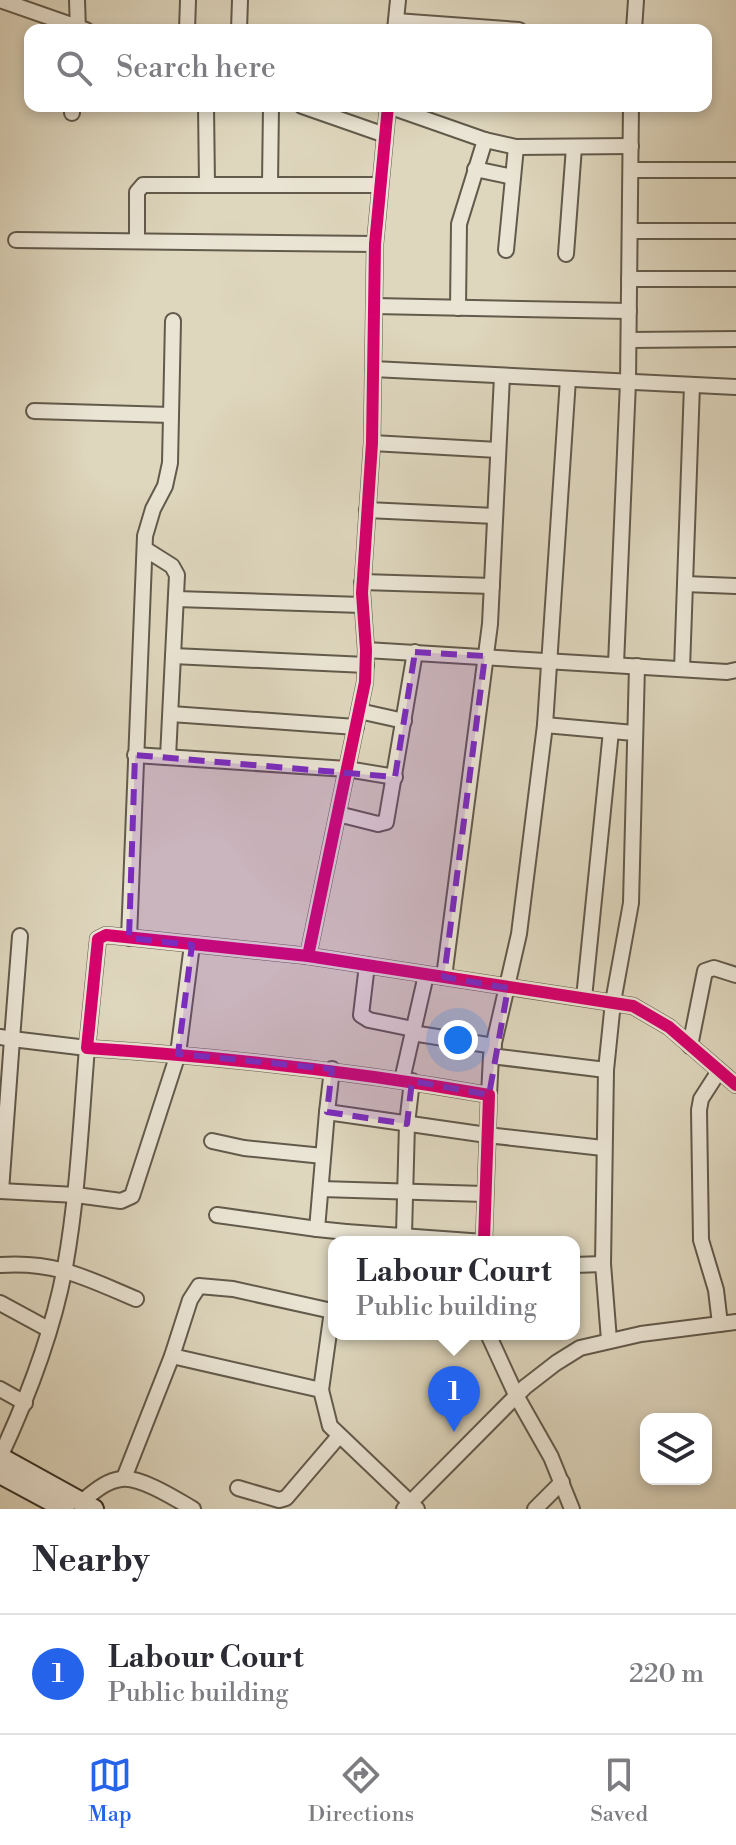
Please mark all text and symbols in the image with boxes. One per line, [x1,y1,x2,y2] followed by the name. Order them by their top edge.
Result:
[24,24,712,112] search box
[52,46,96,90] icon: search
[116,49,276,87] text: Search here
[438,1020,478,1060] your location
[328,1236,580,1340] popup
[356,1253,552,1291] text: Labour Court
[356,1291,537,1323] text: Public building
[428,1366,480,1432] pin: 1
[640,1413,712,1485] map controls
[640,1413,712,1485] button: layers
[32,1540,150,1582] text: Nearby
[108,1639,304,1677] text: Labour Court
[52,1658,64,1690] text: 1
[629,1658,704,1690] text: 220 m
[108,1677,289,1709] text: Public building
[88,1753,132,1828] tab: Map
[308,1753,414,1828] tab: Directions
[590,1753,648,1828] tab: Saved

